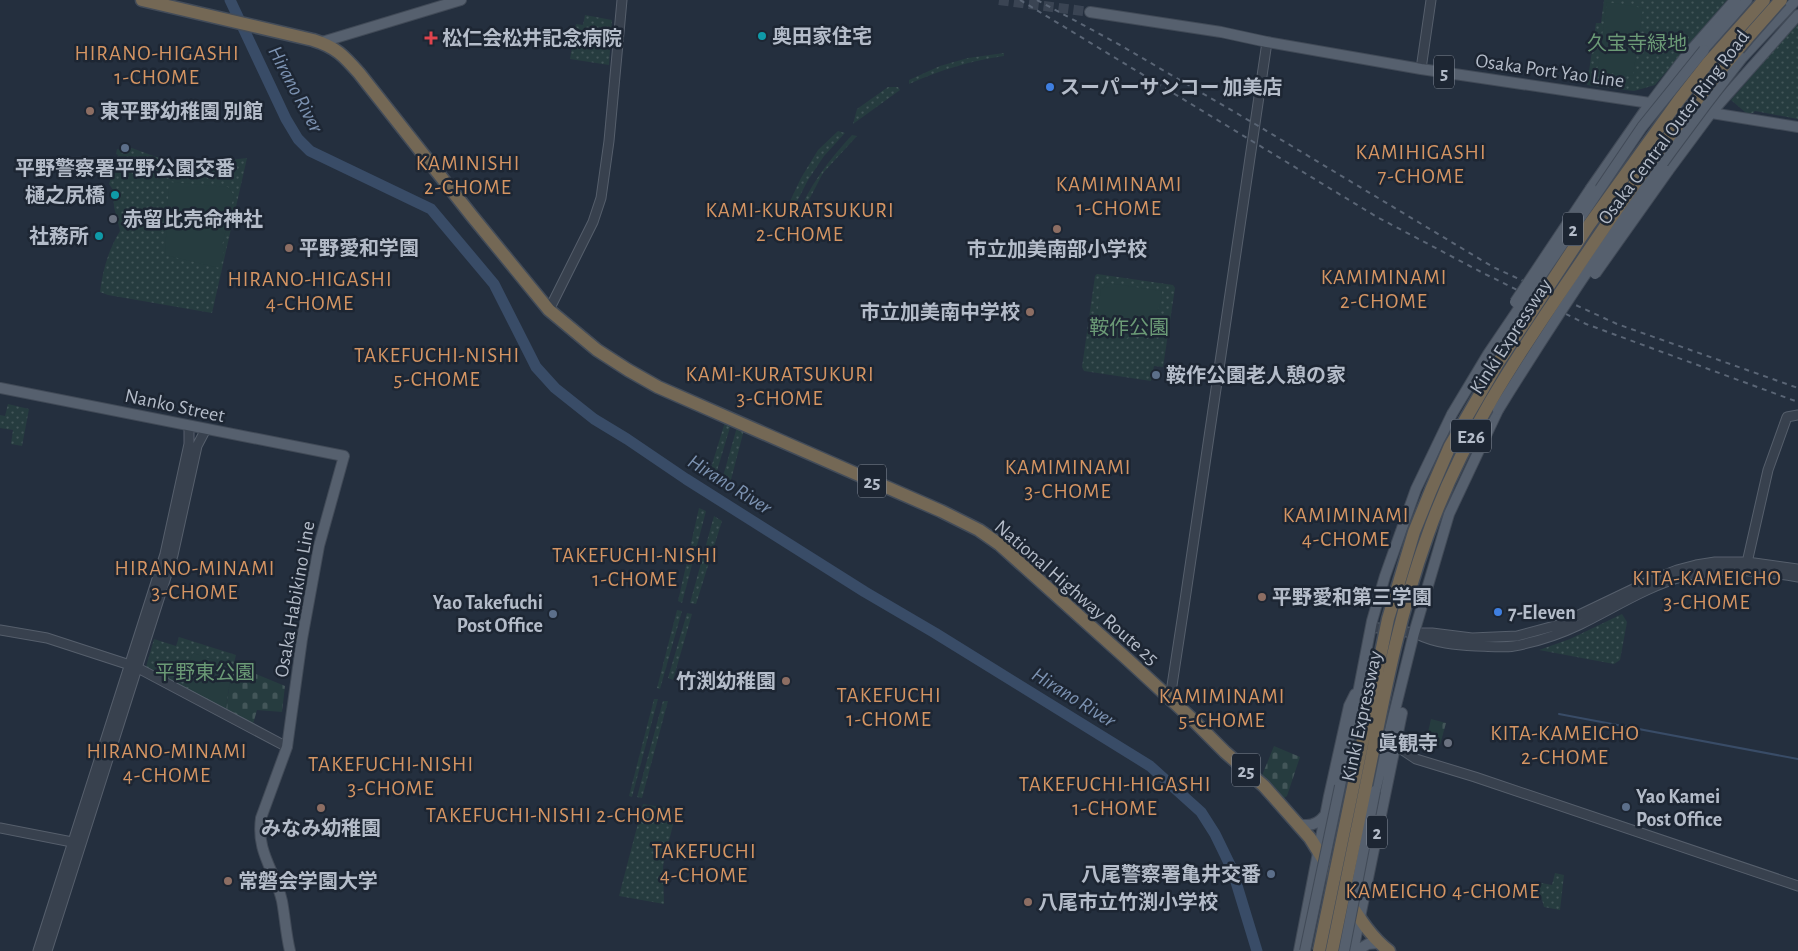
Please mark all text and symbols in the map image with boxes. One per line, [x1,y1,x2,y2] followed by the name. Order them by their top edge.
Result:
[772,25,872,47] place label: 奥田家住宅
[442,27,622,49] place label: 松仁会松井記念病院
[1594,27,1753,228] street label: Osaka Central Outer Ring Road
[756,30,768,42] marker: 奥田家住宅
[424,31,438,45] marker: 松仁会松井記念病院
[1587,33,1687,54] park label: 久宝寺緑地
[74,43,240,88] district label: HIRANO-HIGASHI 1-CHOME
[264,43,328,137] water label: Hirano River
[1474,51,1626,91] street label: Osaka Port Yao Line
[1434,56,1454,88] road number: 5
[1060,77,1282,98] place label: スーパーサンコー 加美店
[1044,81,1056,93] marker: スーパーサンコー 加美店
[100,100,263,122] place label: 東平野幼稚園 別館
[84,105,96,117] marker: 東平野幼稚園 別館
[119,142,131,154] marker: 平野警察署平野公園交番
[1355,142,1487,187] district label: KAMIHIGASHI 7-CHOME
[416,153,520,198] district label: KAMINISHI 2-CHOME
[15,157,235,179] place label: 平野警察署平野公園交番
[1056,174,1182,219] district label: KAMIMINAMI 1-CHOME
[25,185,105,206] place label: 樋之尻橋
[109,189,121,201] marker: 樋之尻橋
[705,200,895,245] district label: KAMI-KURATSUKURI 2-CHOME
[123,208,263,230] place label: 赤留比売命神社
[1563,212,1583,245] road number: 2
[107,213,119,225] marker: 赤留比売命神社
[1051,223,1063,235] marker: 市立加美南部小学校
[29,225,89,247] place label: 社務所
[93,230,105,242] marker: 社務所
[299,237,419,259] place label: 平野愛和学園
[967,238,1147,260] place label: 市立加美南部小学校
[283,242,295,254] marker: 平野愛和学園
[1321,267,1447,312] district label: KAMIMINAMI 2-CHOME
[227,269,393,314] district label: HIRANO-HIGASHI 4-CHOME
[1466,275,1556,398] street label: Kinki Expressway
[860,301,1020,323] place label: 市立加美南中学校
[1024,306,1036,318] marker: 市立加美南中学校
[1089,317,1169,338] park label: 鞍作公園
[354,345,520,390] district label: TAKEFUCHI-NISHI 5-CHOME
[685,364,875,409] district label: KAMI-KURATSUKURI 3-CHOME
[1166,364,1346,386] place label: 鞍作公園老人憩の家
[1150,369,1162,381] marker: 鞍作公園老人憩の家
[123,386,227,426] street label: Nanko Street
[1451,420,1491,452] road number: E26
[684,450,776,519] water label: Hirano River
[1005,457,1131,502] district label: KAMIMINAMI 3-CHOME
[858,464,886,498] road number: 25
[1283,505,1409,550] district label: KAMIMINAMI 4-CHOME
[991,516,1162,669] street label: National Highway Route 25
[271,519,319,679] street label: Osaka Habikino Line
[552,545,718,590] district label: TAKEFUCHI-NISHI 1-CHOME
[115,558,275,603] district label: HIRANO-MINAMI 3-CHOME
[1632,568,1782,613] district label: KITA-KAMEICHO 3-CHOME
[1272,586,1432,608] place label: 平野愛和第三学園
[1256,591,1268,603] marker: 平野愛和第三学園
[433,593,543,636] place label: Yao Takefuchi Post Office
[1508,603,1576,623] place label: 7-Eleven
[1492,606,1504,618] marker: 7-Eleven
[547,608,559,620] marker: Yao Takefuchi Post Office
[1338,649,1386,783] street label: Kinki Expressway
[155,662,255,683] park label: 平野東公園
[1028,663,1120,732] water label: Hirano River
[676,670,776,692] place label: 竹渕幼稚園
[780,675,792,687] marker: 竹渕幼稚園
[836,685,942,730] district label: TAKEFUCHI 1-CHOME
[1159,686,1285,731] district label: KAMIMINAMI 5-CHOME
[1490,723,1640,768] district label: KITA-KAMEICHO 2-CHOME
[1378,733,1438,754] place label: 眞観寺
[1442,737,1454,749] marker: 眞観寺
[87,741,247,786] district label: HIRANO-MINAMI 4-CHOME
[308,754,474,799] district label: TAKEFUCHI-NISHI 3-CHOME
[1232,754,1260,786] road number: 25
[1019,774,1211,819] district label: TAKEFUCHI-HIGASHI 1-CHOME
[1636,787,1722,830] place label: Yao Kamei Post Office
[1620,801,1632,813] marker: Yao Kamei Post Office
[315,802,327,814] marker: みなみ幼稚園
[426,805,684,826] district label: TAKEFUCHI-NISHI 2-CHOME
[1367,816,1387,849] road number: 2
[261,817,381,839] place label: みなみ幼稚園
[651,841,757,886] district label: TAKEFUCHI 4-CHOME
[1081,863,1261,885] place label: 八尾警察署亀井交番
[1265,868,1277,880] marker: 八尾警察署亀井交番
[238,870,378,892] place label: 常磐会学園大学
[222,875,234,887] marker: 常磐会学園大学
[1346,881,1540,902] district label: KAMEICHO 4-CHOME
[1038,891,1218,913] place label: 八尾市立竹渕小学校
[1022,896,1034,908] marker: 八尾市立竹渕小学校

